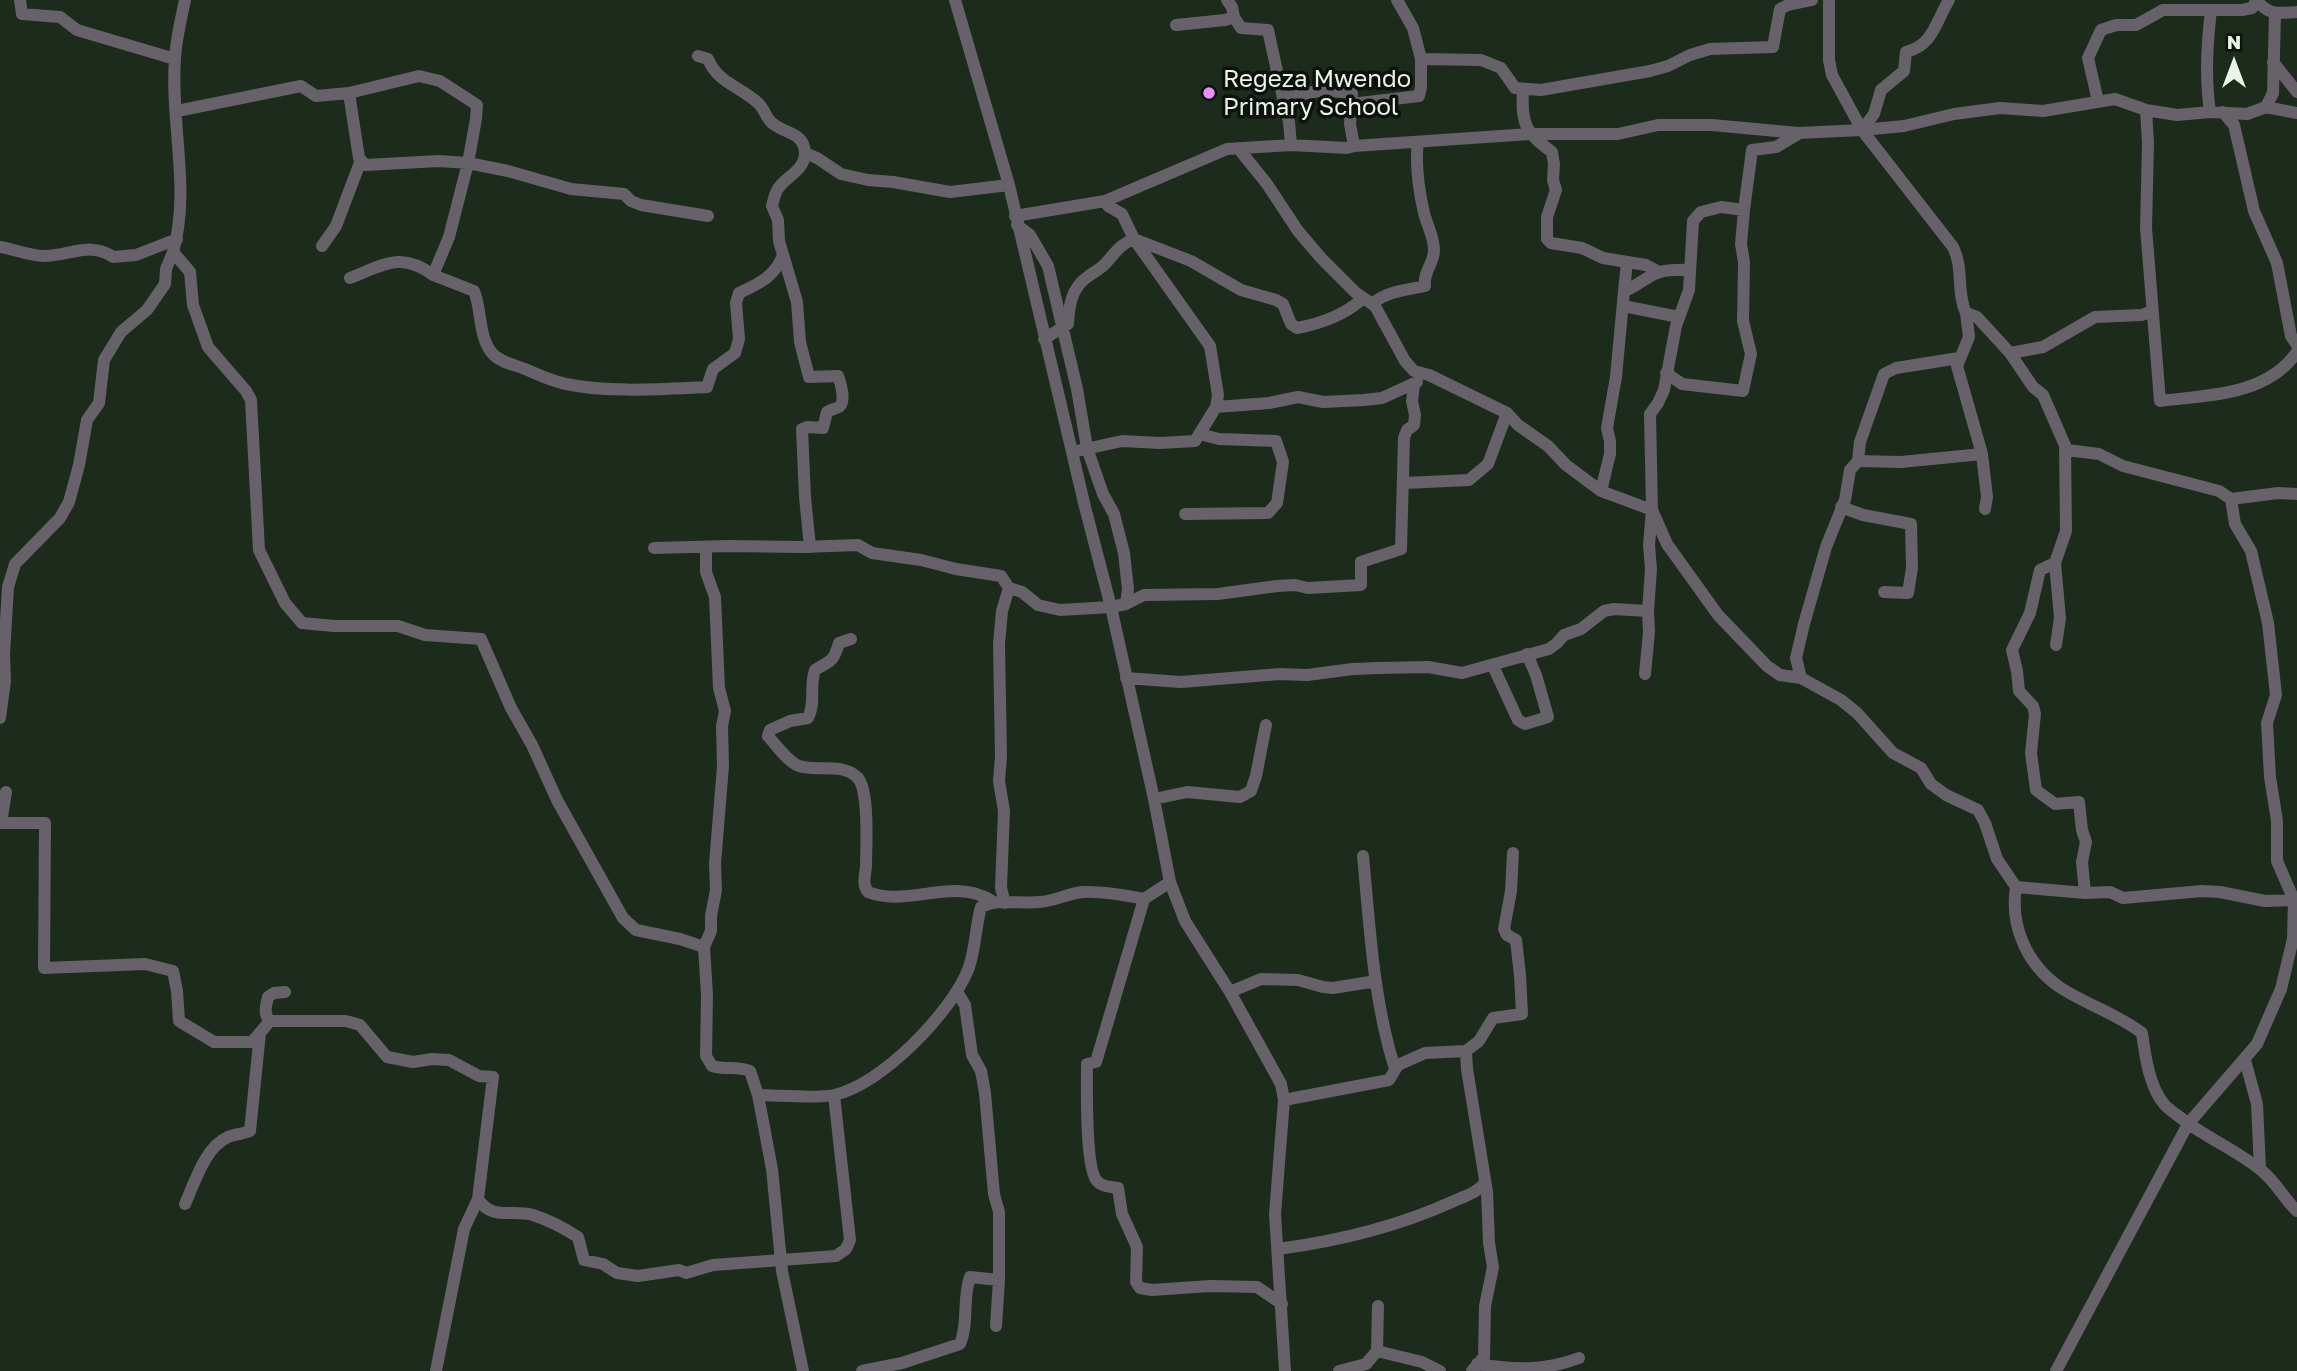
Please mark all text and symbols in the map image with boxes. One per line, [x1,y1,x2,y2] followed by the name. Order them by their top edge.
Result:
[2199,28,2269,98] north arrow
[2227,30,2241,53] text: N
[1223,65,1411,121] place label: Regeza Mwendo Primary School
[1201,85,1217,101] marker: Regeza Mwendo Primary School

